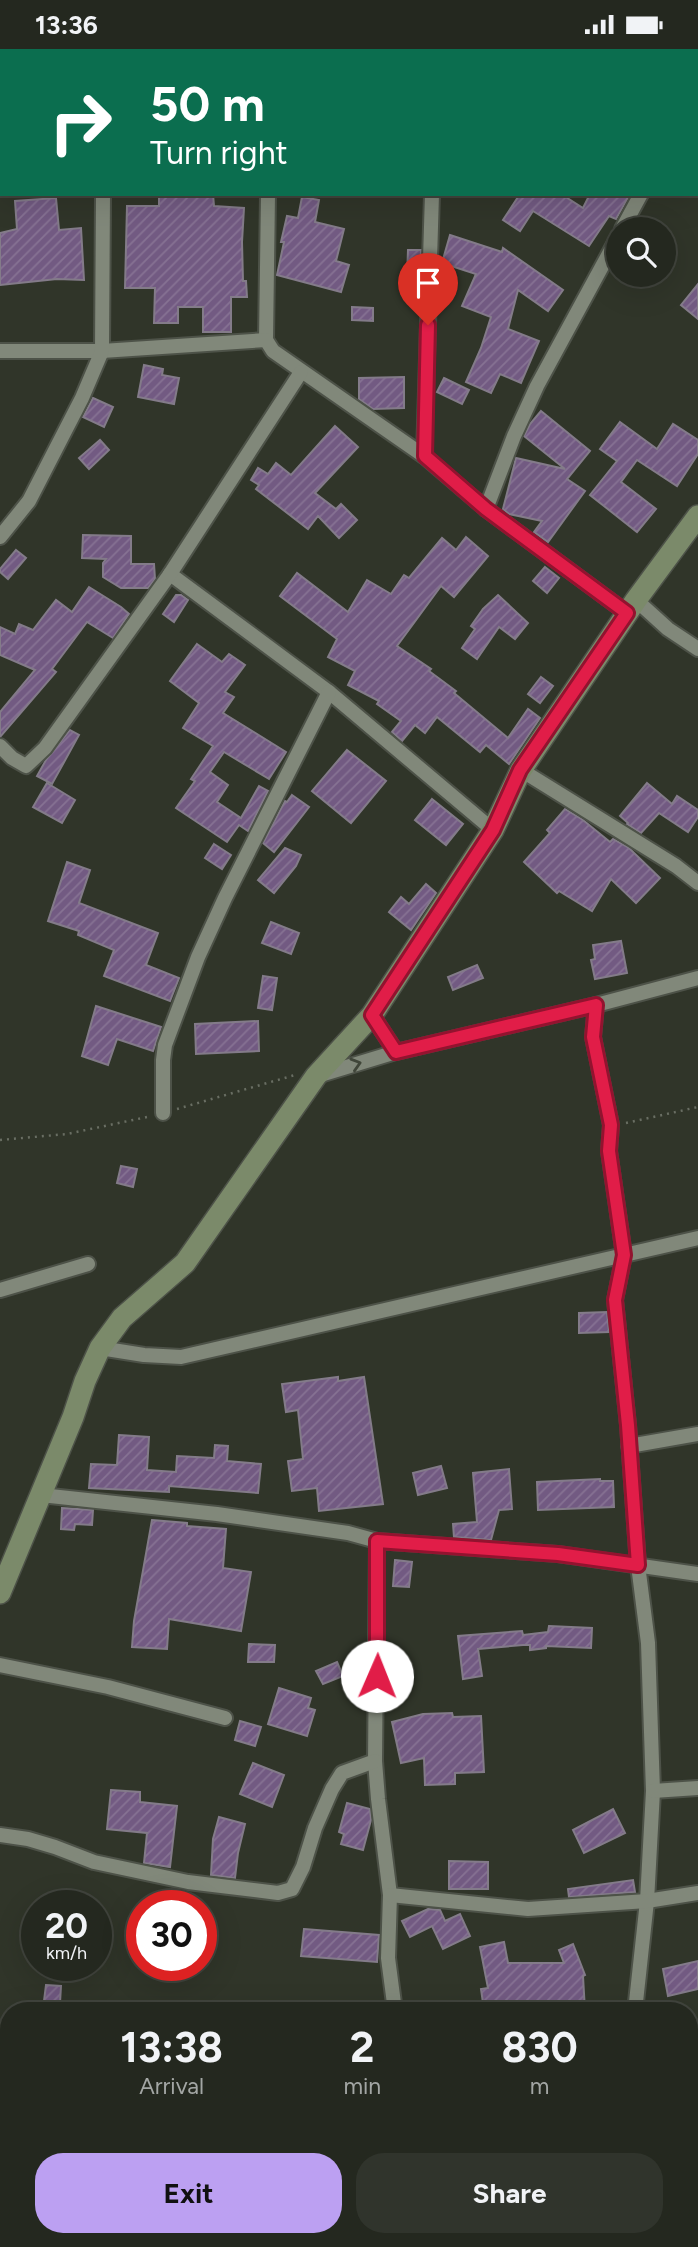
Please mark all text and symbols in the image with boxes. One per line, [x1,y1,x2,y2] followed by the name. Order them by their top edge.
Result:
[35,9,98,41] text: 13:36
[150,74,265,133] text: 50 m
[35,77,126,168] icon: right
[150,134,288,172] text: Turn right
[606,217,676,287] map controls
[606,217,676,287] button: search
[398,253,458,325] pin
[409,264,447,302] icon: arrive
[349,1058,362,1072] one-way arrow
[340,1639,414,1713] position arrow
[126,1890,217,1981] speed limit sign: 30
[45,1905,88,1947] text: 20
[46,1942,87,1964] text: km/h
[120,2022,223,2073] text: 13:38
[350,2022,374,2073] text: 2
[501,2022,578,2073] text: 830
[139,2072,204,2100] text: Arrival
[343,2072,381,2100] text: min
[530,2072,549,2100] text: m
[35,2153,342,2233] button: Exit
[356,2153,663,2233] button: Share

